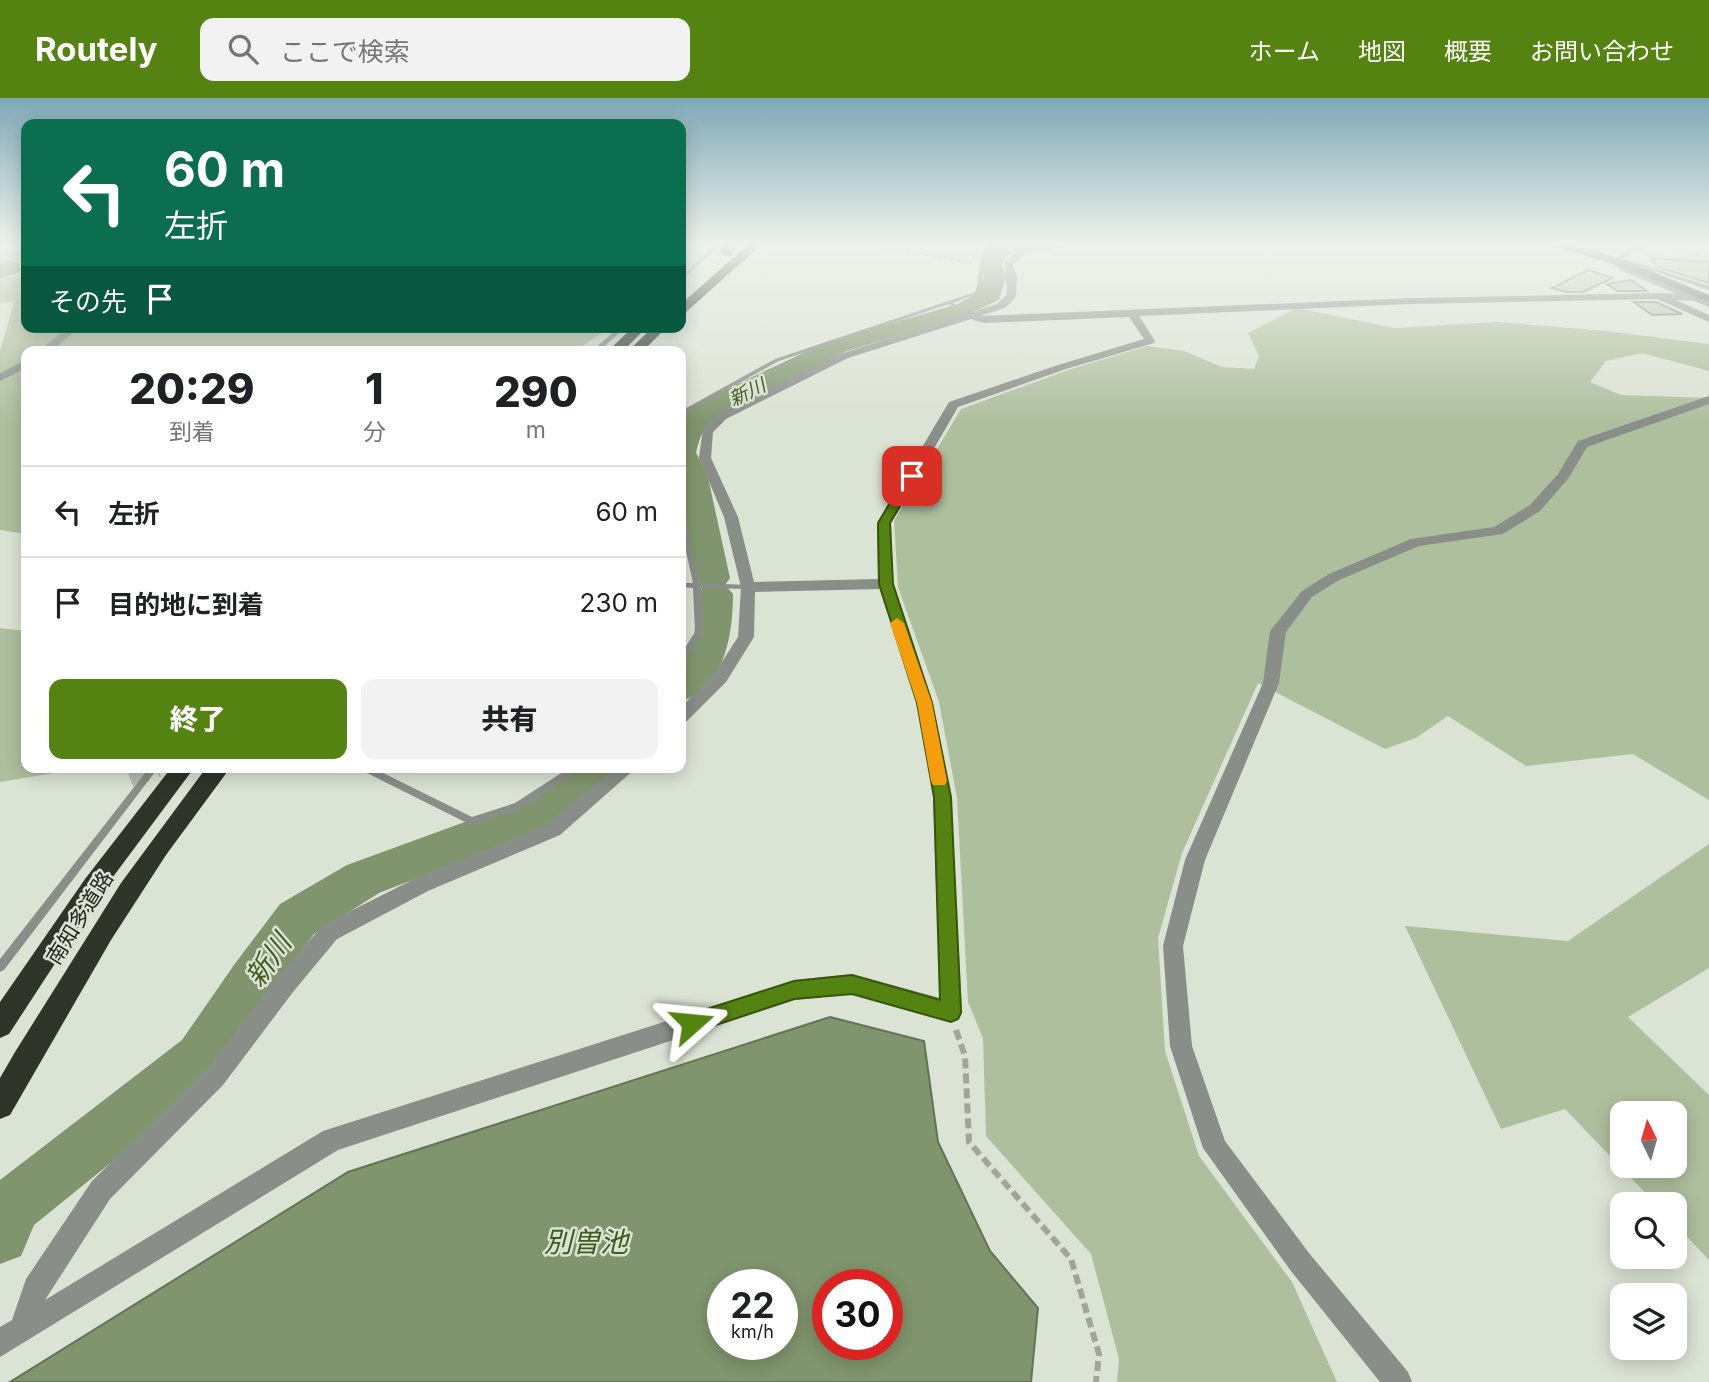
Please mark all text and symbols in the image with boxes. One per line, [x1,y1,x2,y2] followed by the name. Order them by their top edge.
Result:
[200,18,690,81] search box
[35,29,158,69] text: Routely
[224,30,262,68] icon: search
[280,36,410,67] text: ここで検索
[1249,37,1320,66] text: ホーム
[1358,37,1406,66] text: 地図
[1444,37,1492,66] text: 概要
[1530,37,1674,66] text: お問い合わせ
[164,140,285,199] text: 60 m
[49,147,140,238] icon: left
[164,206,228,245] text: 左折
[141,280,179,318] icon: arrive
[49,286,127,317] text: その先
[129,363,255,414] text: 20:29
[365,363,384,414] text: 1
[494,366,578,417] text: 290
[725,373,771,411] water label: 新川
[526,416,546,444] text: m
[169,418,215,446] text: 到着
[363,418,386,446] text: 分
[882,446,942,506] pin
[893,457,931,495] icon: arrive
[49,493,87,531] icon: left
[595,496,658,527] text: 60 m
[108,498,160,529] text: 左折
[49,584,87,622] icon: arrive
[580,587,658,618] text: 230 m
[108,589,264,620] text: 目的地に到着
[49,679,347,759] button: 終了
[361,679,658,759] button: 共有
[41,867,118,969] street label: 南知多道路
[238,925,300,993] water label: 新川
[655,986,729,1060] position arrow
[1610,1101,1687,1178] north arrow
[1610,1101,1687,1360] map controls
[1610,1192,1687,1269] button: search
[544,1225,631,1259] water label: 別曽池
[812,1269,903,1360] speed limit sign: 30
[1610,1283,1687,1360] button: layers
[730,1284,775,1326] text: 22
[731,1321,774,1342] text: km/h

